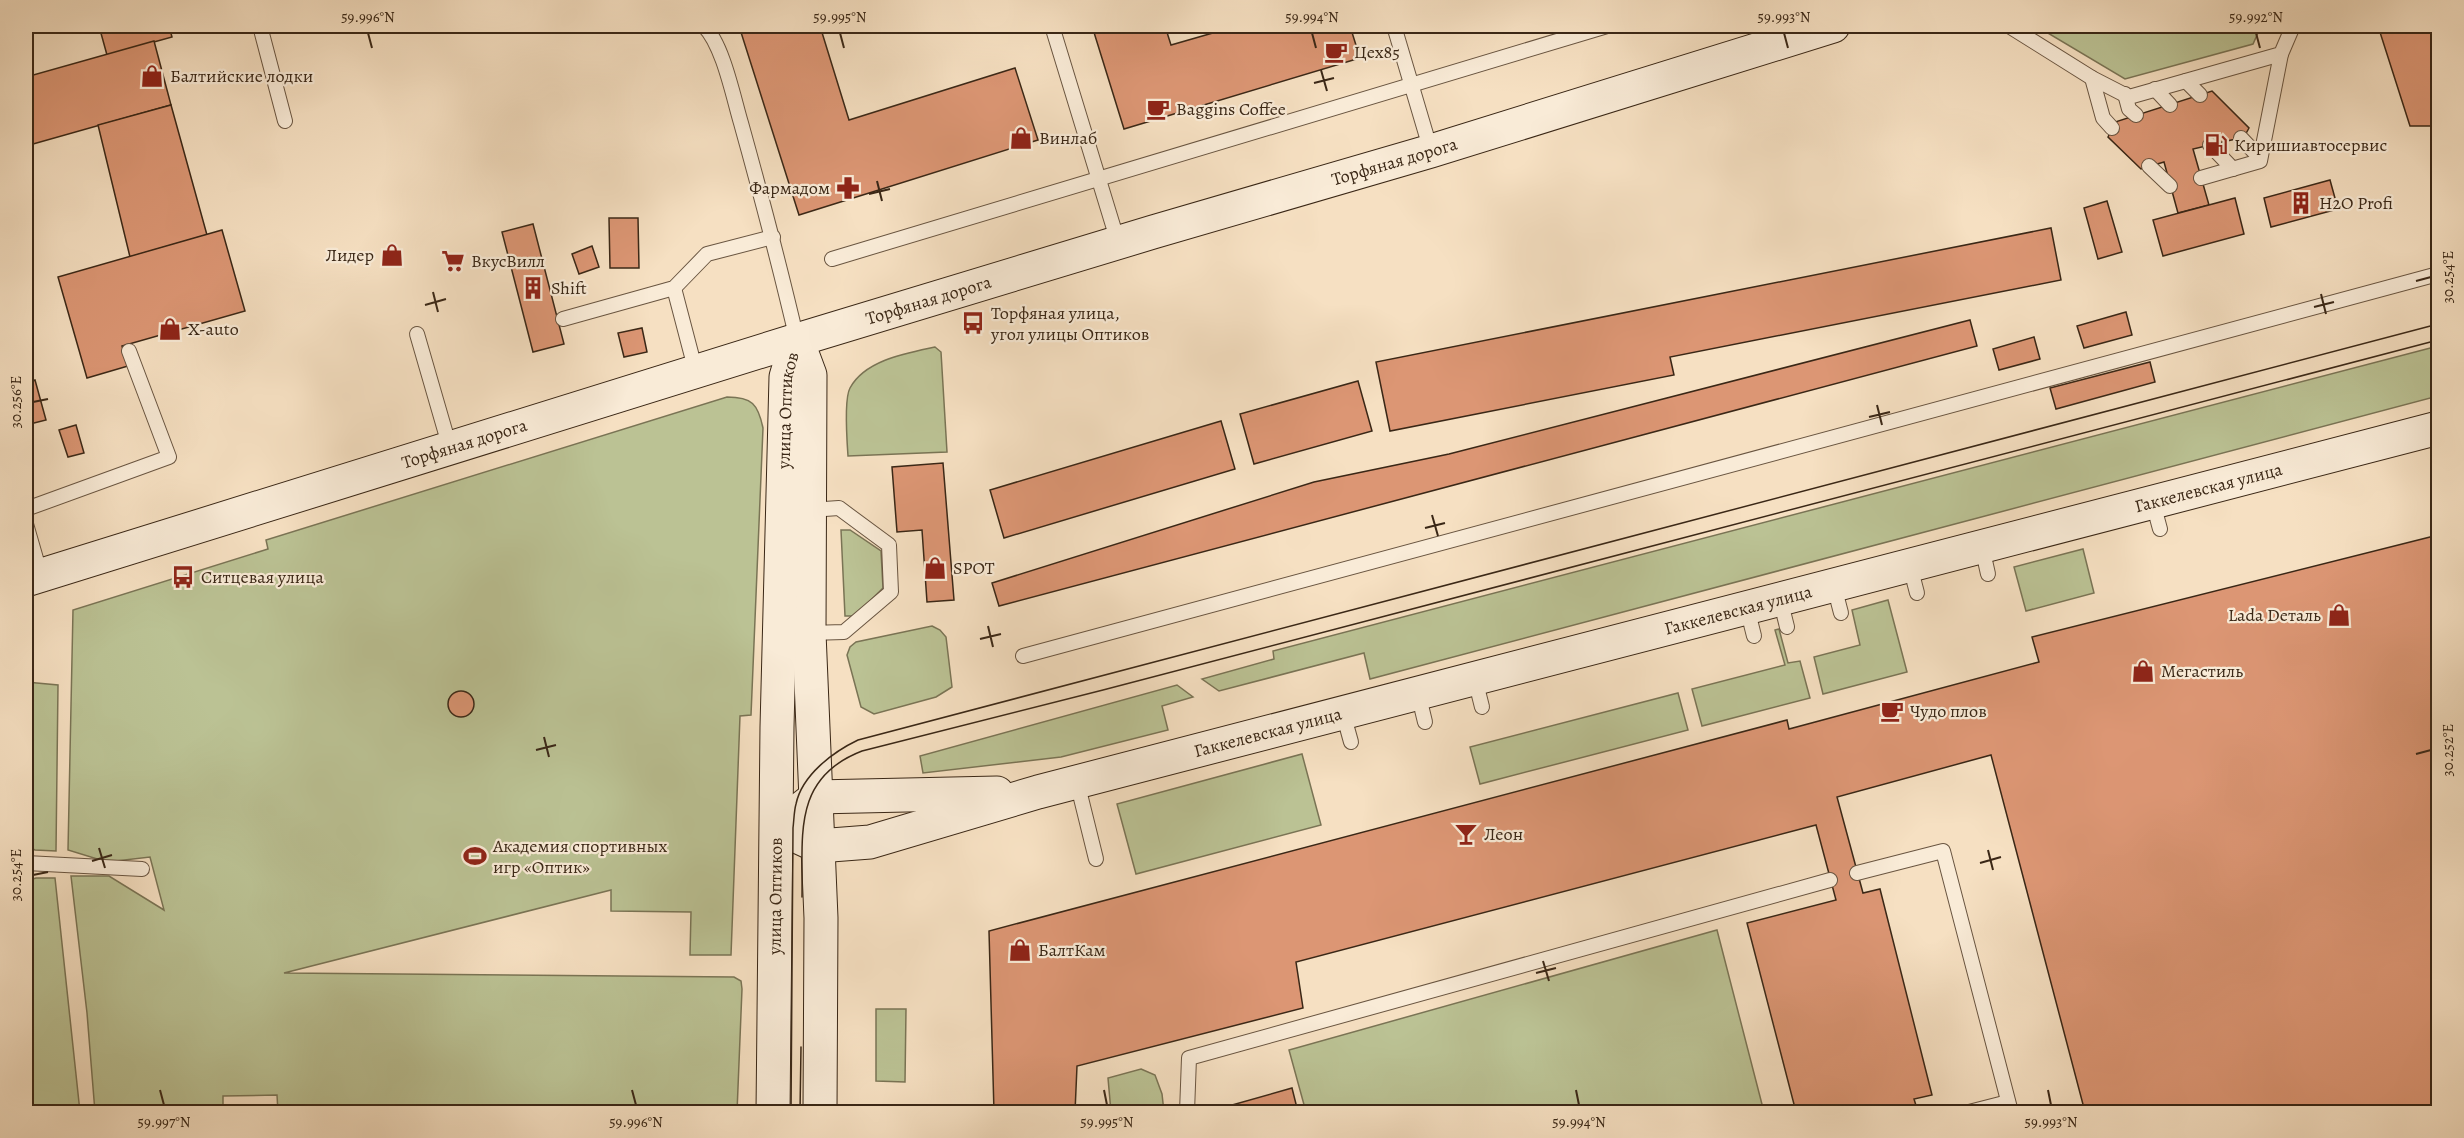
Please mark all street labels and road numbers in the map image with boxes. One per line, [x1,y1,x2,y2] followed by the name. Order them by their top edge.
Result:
[1329,131,1461,191] street label: Торфяная дорога
[863,270,995,330] street label: Торфяная дорога
[772,349,805,470] street label: улица Оптиков
[399,413,531,474] street label: Торфяная дорога
[2132,457,2286,518] street label: Гаккелевская улица
[1662,579,1815,641] street label: Гаккелевская улица
[1191,701,1345,763] street label: Гаккелевская улица
[763,837,788,956] street label: улица Оптиков

